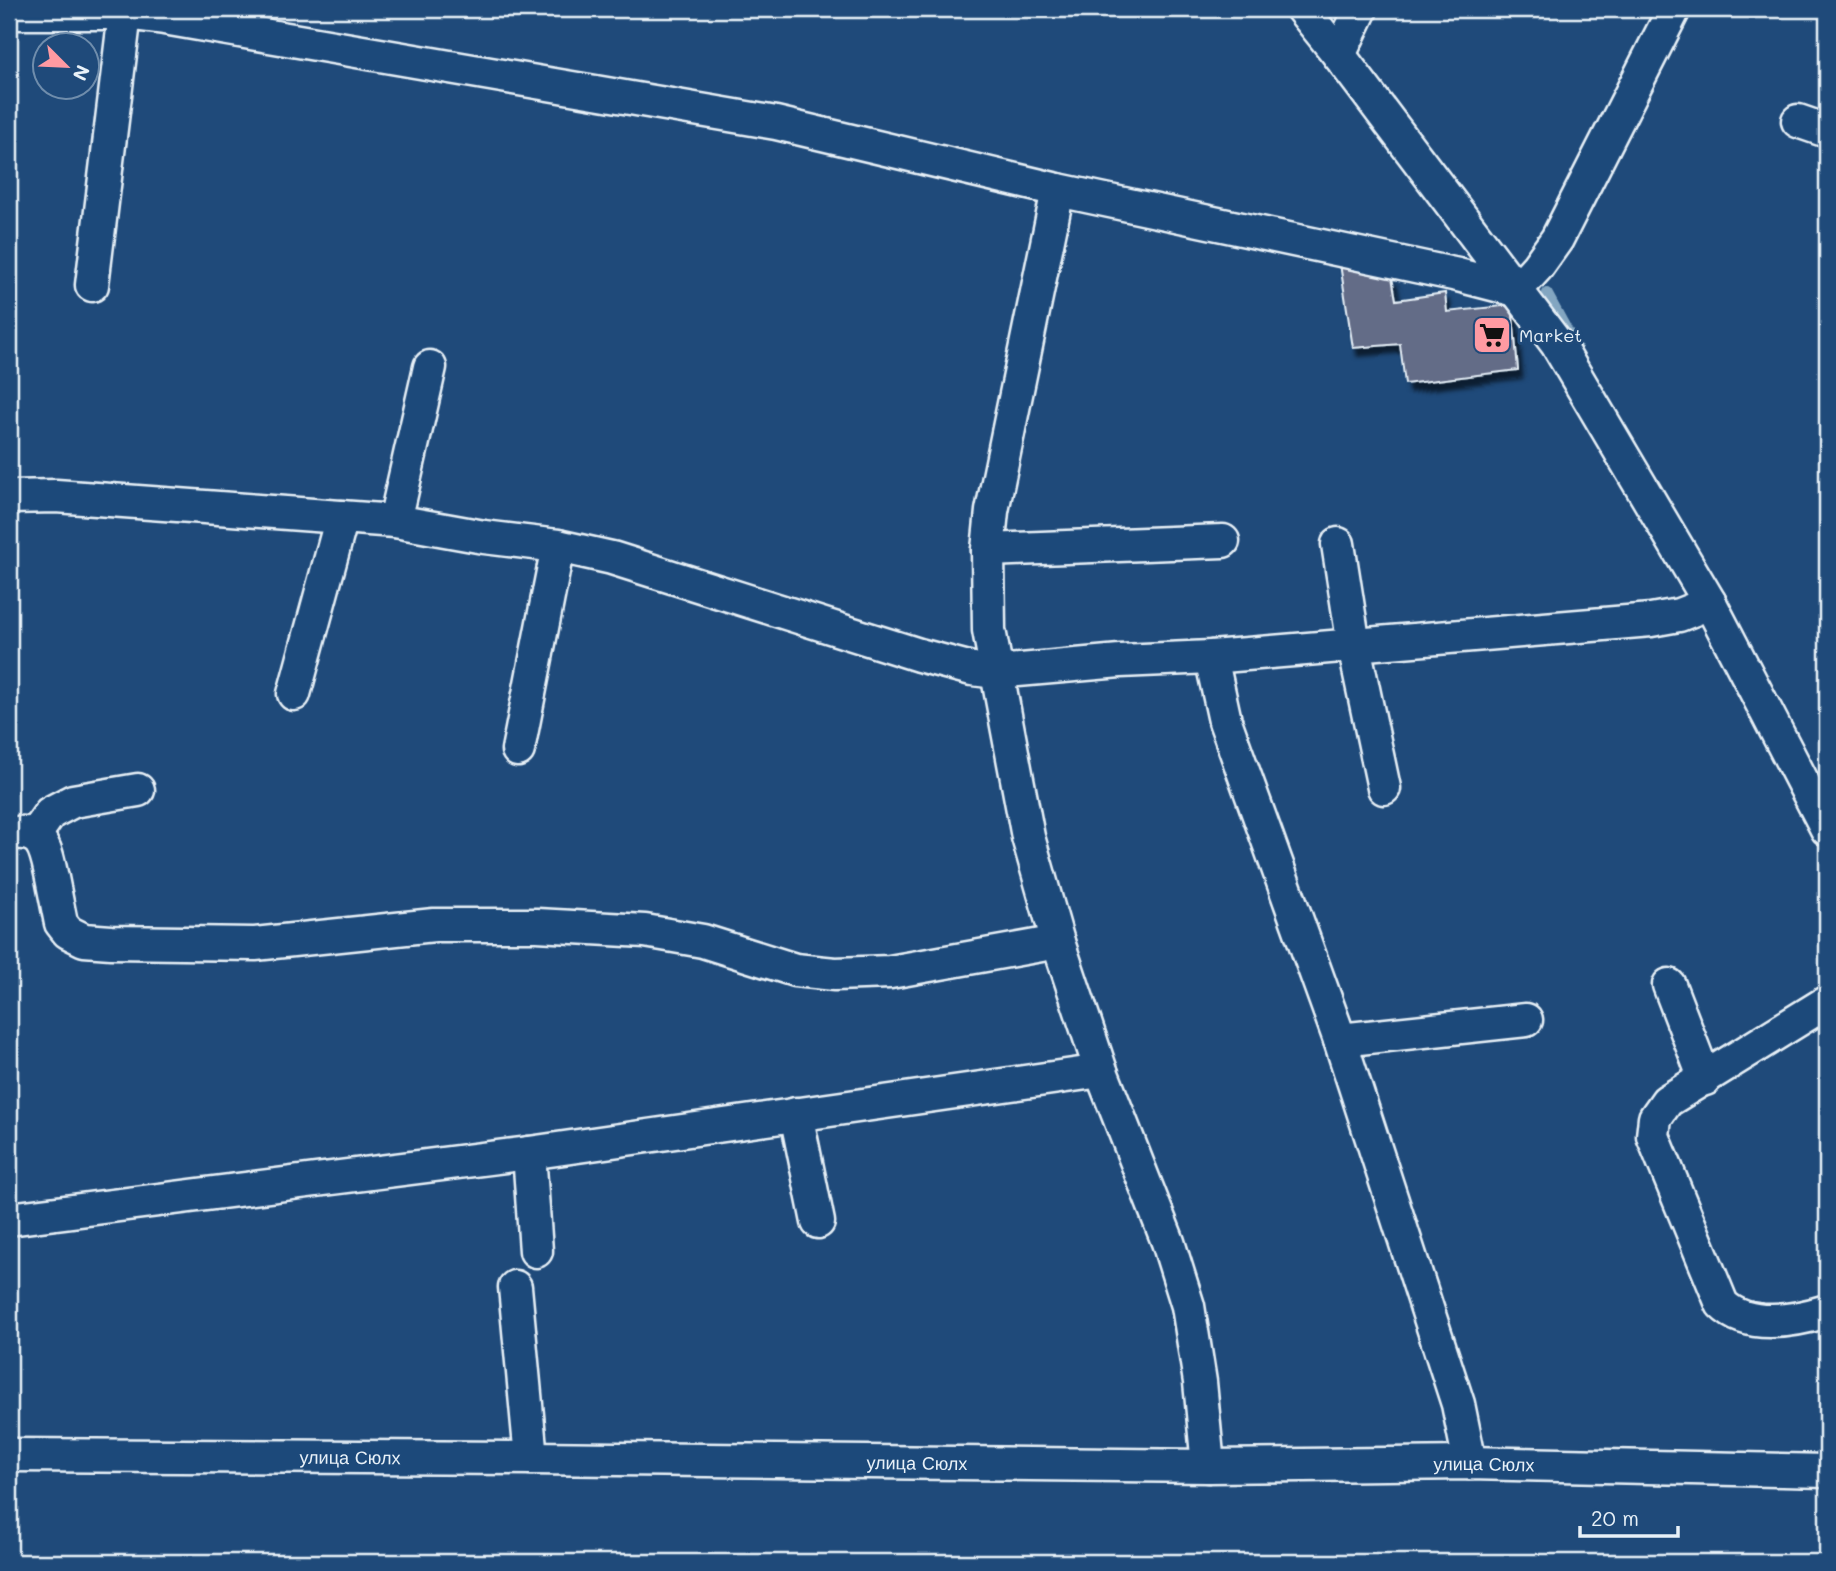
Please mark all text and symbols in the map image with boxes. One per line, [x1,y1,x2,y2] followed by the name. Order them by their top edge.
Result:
[32,32,102,102] north arrow
[68,61,96,85] text: N
[1471,314,1513,356] supermarket icon: Market
[1519,323,1582,347] place label: Market
[299,1445,401,1469] street label: улица Сюлх
[866,1450,968,1475] street label: улица Сюлх
[1433,1451,1535,1476] street label: улица Сюлх
[1580,1494,1678,1538] scale bar
[1591,1504,1639,1531] text: 20 m

